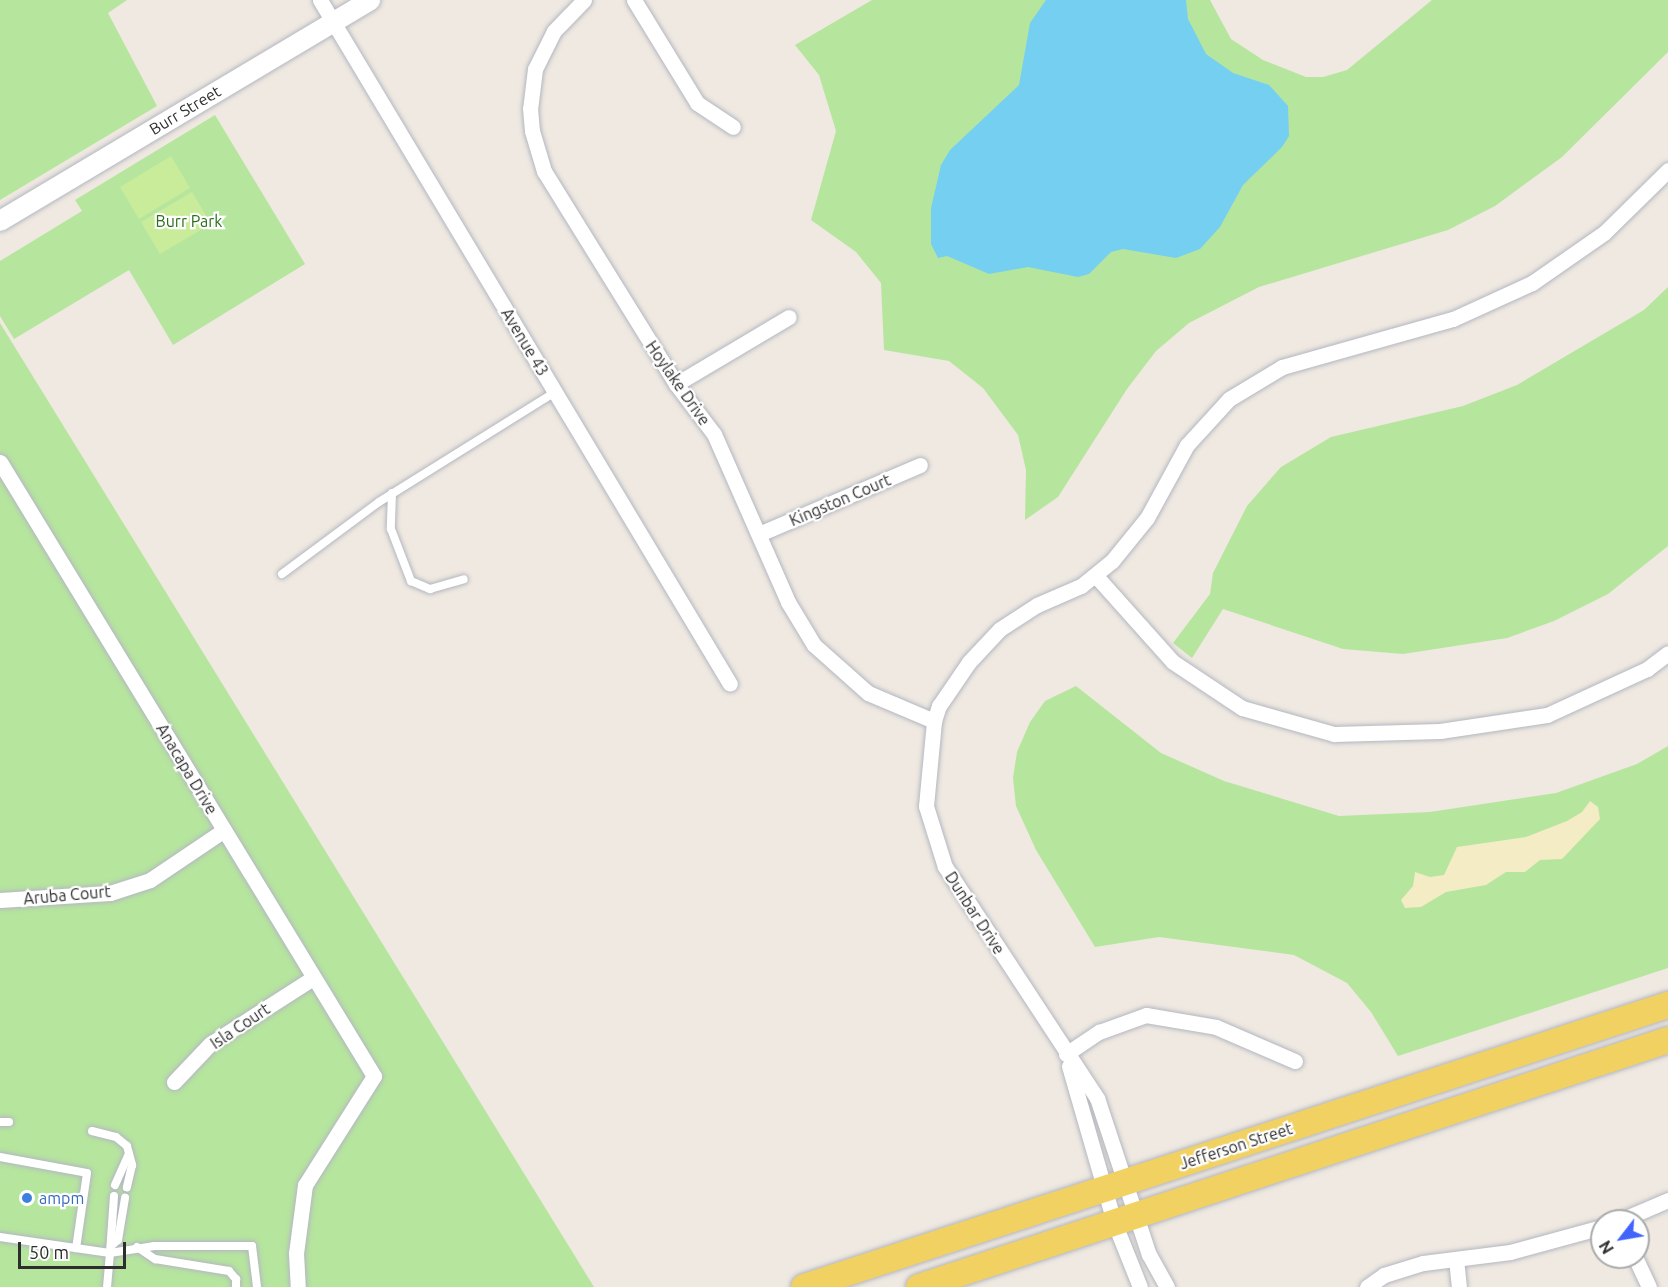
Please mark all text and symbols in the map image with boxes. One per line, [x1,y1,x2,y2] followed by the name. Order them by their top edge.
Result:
[146,81,224,139] street label: Burr Street
[156,211,222,231] park label: Burr Park
[497,305,553,379] street label: Avenue 43
[642,337,714,429] street label: Hoylake Drive
[786,470,894,530] street label: Kingston Court
[152,720,222,818] street label: Anacapa Drive
[941,868,1009,958] street label: Dunbar Drive
[23,882,111,908] street label: Aruba Court
[207,999,273,1053] street label: Isla Court
[1177,1119,1295,1173] street label: Jefferson Street
[39,1188,84,1208] place label: ampm
[20,1191,34,1205] marker: ampm
[1590,1209,1650,1269] north arrow
[21,1230,129,1268] scale bar
[1595,1237,1617,1257] text: N
[29,1242,69,1262] text: 50 m

